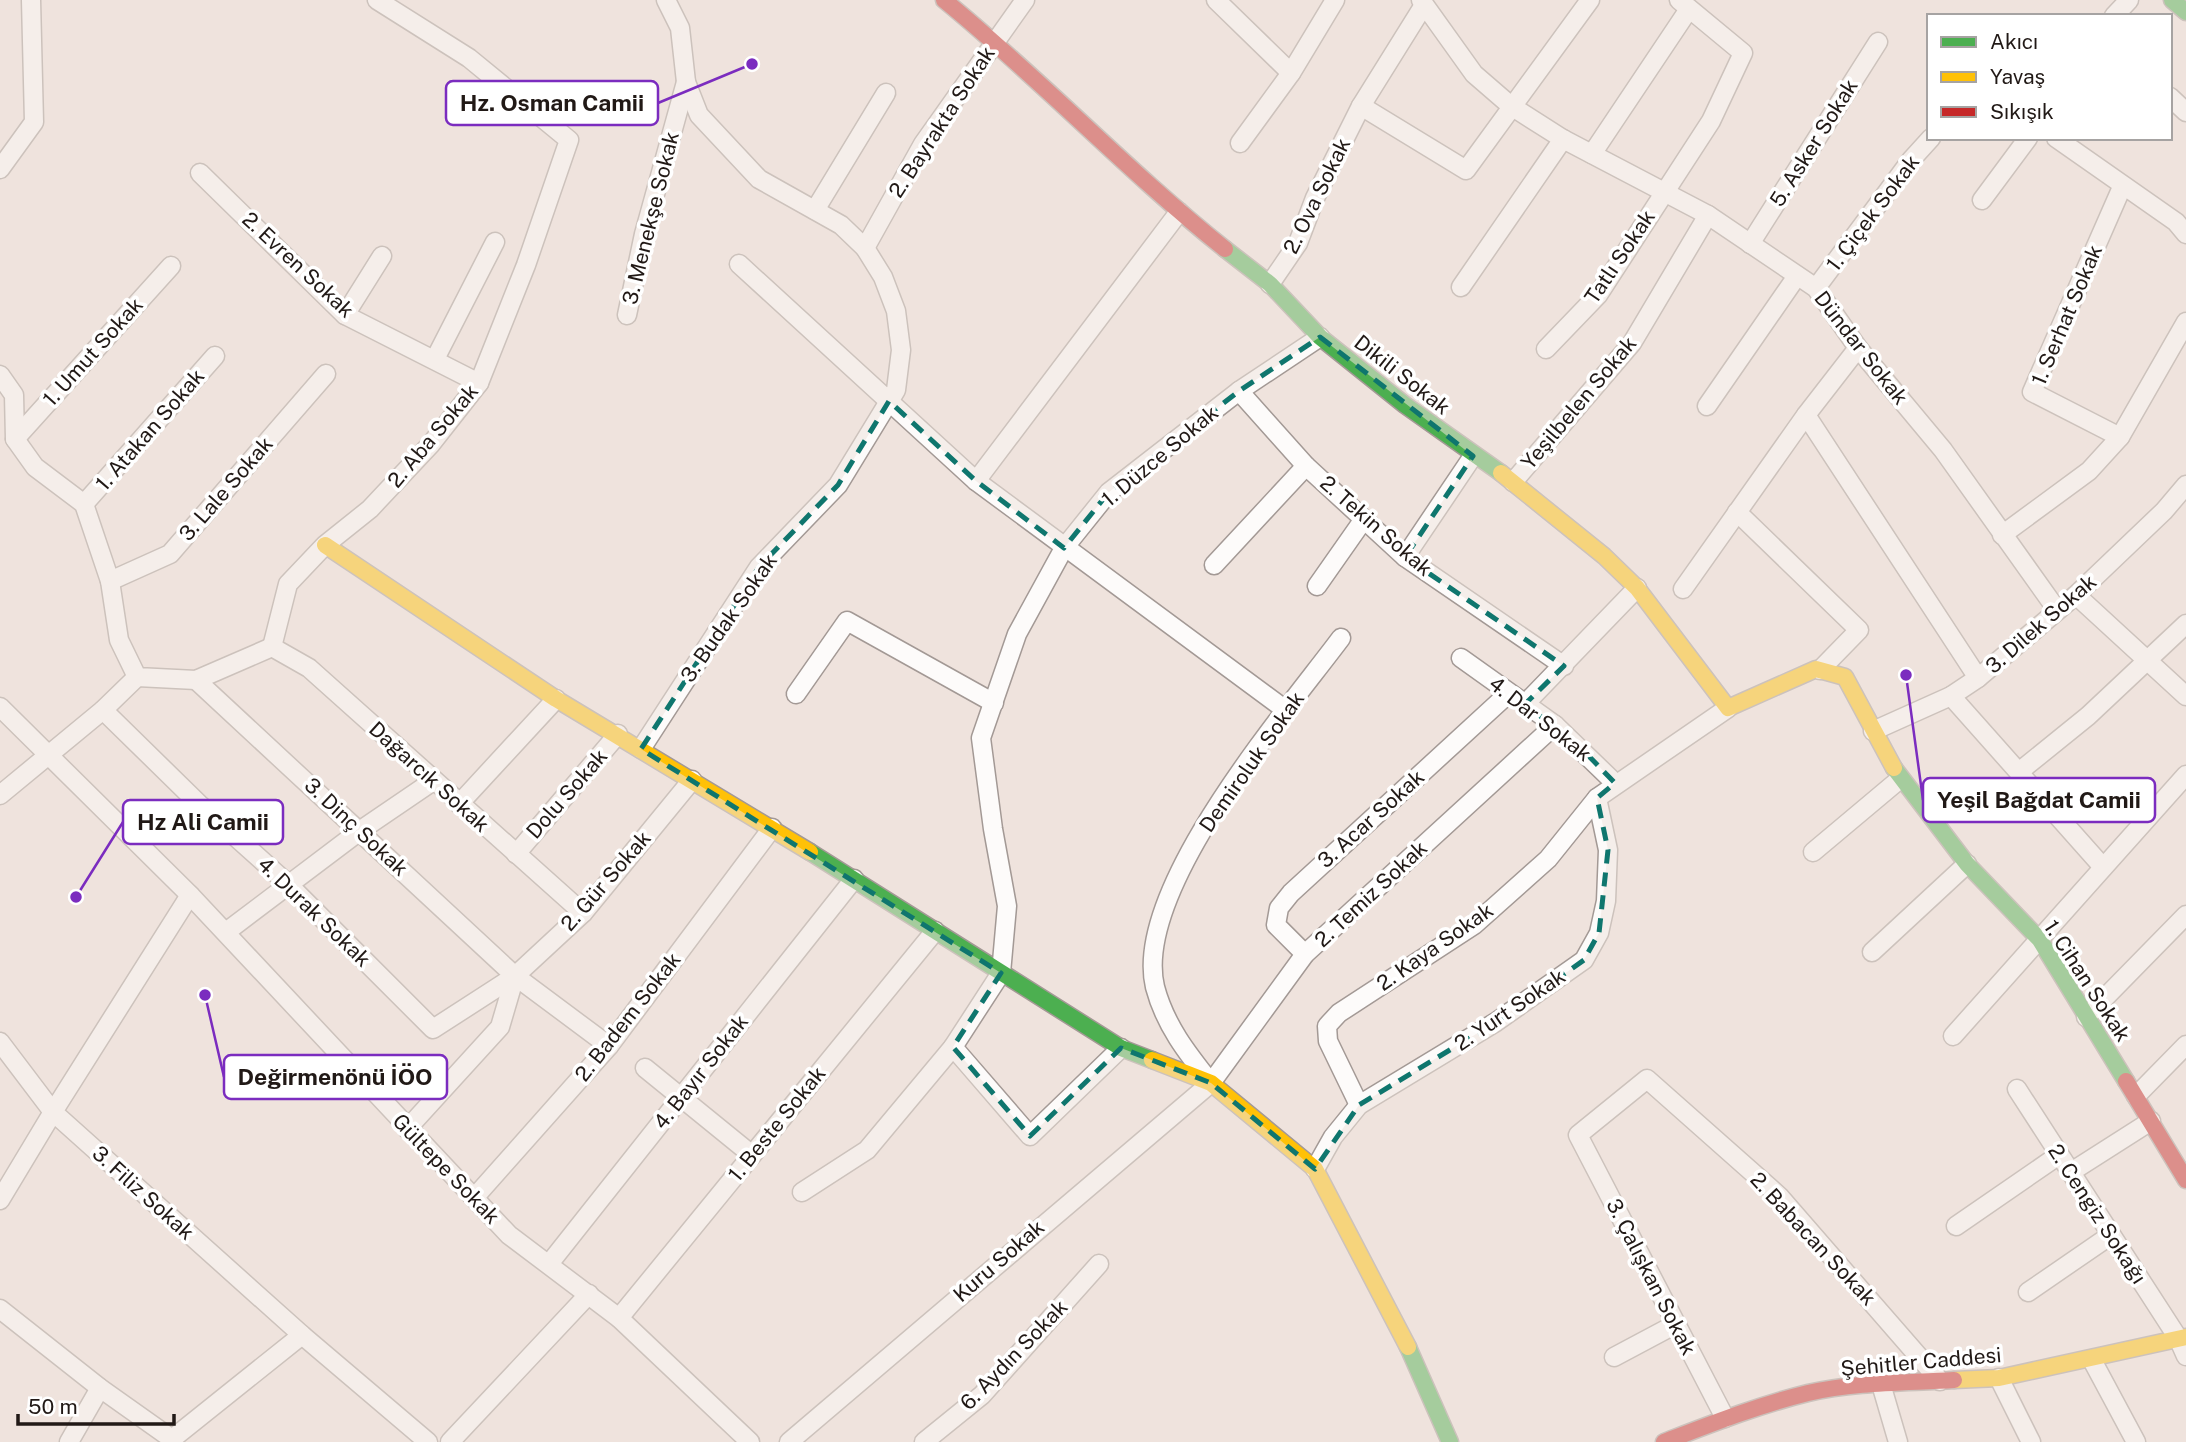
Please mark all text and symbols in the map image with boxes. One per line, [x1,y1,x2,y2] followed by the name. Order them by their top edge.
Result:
[1927,14,2172,140] legend
[1990,29,2038,54] text: Akıcı
[883,41,1000,202] street label: 2. Bayrakta Sokak
[1990,64,2045,89] text: Yavaş
[1764,74,1863,211] street label: 5. Asker Sokak
[446,81,658,125] callout: Hz. Osman Camii
[460,89,644,116] text: Hz. Osman Camii
[1990,99,2054,124] text: Sıkışık
[617,129,684,307] street label: 3. Menekşe Sokak
[1278,134,1355,258] street label: 2. Ova Sokak
[1821,150,1925,276] street label: 1. Çiçek Sokak
[1579,205,1660,308] street label: Tatlı Sokak
[237,207,360,323] street label: 2. Evren Sokak
[2026,241,2107,389] street label: 1. Serhat Sokak
[1809,286,1914,410] street label: Dündar Sokak
[37,292,148,411] street label: 1. Umut Sokak
[1350,330,1455,420] street label: Dikili Sokak
[1516,331,1642,474] street label: Yeşilbelen Sokak
[90,364,209,496] street label: 1. Atakan Sokak
[382,379,483,492] street label: 2. Aba Sokak
[1096,400,1223,511] street label: 1. Düzce Sokak
[174,431,278,546] street label: 3. Lale Sokak
[1315,470,1438,581] street label: 2. Tekin Sokak
[675,548,782,687] street label: 3. Budak Sokak
[1980,569,2101,678] street label: 3. Dilek Sokak
[1484,671,1597,767] street label: 4. Dar Sokak
[1194,686,1310,837] street label: Demiroluk Sokak
[364,716,495,837] street label: Dağarcık Sokak
[521,744,612,844] street label: Dolu Sokak
[1312,764,1429,873] street label: 3. Acar Sokak
[299,772,413,881] street label: 3. Dinç Sokak
[1923,778,2155,822] callout: Yeşil Bağdat Camii
[1937,786,2141,813] text: Yeşil Bağdat Camii
[123,800,283,844] callout: Hz Ali Camii
[137,808,269,835] text: Hz Ali Camii
[555,825,656,936] street label: 2. Gür Sokak
[1309,835,1432,952] street label: 2. Temiz Sokak
[253,852,376,972] street label: 4. Durak Sokak
[1372,897,1498,996] street label: 2. Kaya Sokak
[2039,915,2136,1046] street label: 1. Cihan Sokak
[570,947,686,1086] street label: 2. Badem Sokak
[1450,963,1570,1056] street label: 2. Yurt Sokak
[648,1009,753,1134] street label: 4. Bayır Sokak
[224,1055,447,1099] callout: Değirmenönü İÖO
[723,1061,831,1186] street label: 1. Beste Sokak
[238,1063,432,1090] text: Değirmenönü İÖO
[388,1108,505,1229] street label: Gültepe Sokak
[2043,1139,2152,1288] street label: 2. Cengiz Sokağı
[87,1140,200,1245] street label: 3. Filiz Sokak
[1745,1167,1882,1311] street label: 2. Babacan Sokak
[1601,1194,1702,1359] street label: 3. Çalışkan Sokak
[948,1214,1049,1307] street label: Kuru Sokak
[955,1294,1073,1415] street label: 6. Aydın Sokak
[1840,1342,2002,1381] street label: Şehitler Caddesi
[18,1382,173,1426] scale bar
[28,1394,78,1419] text: 50 m

